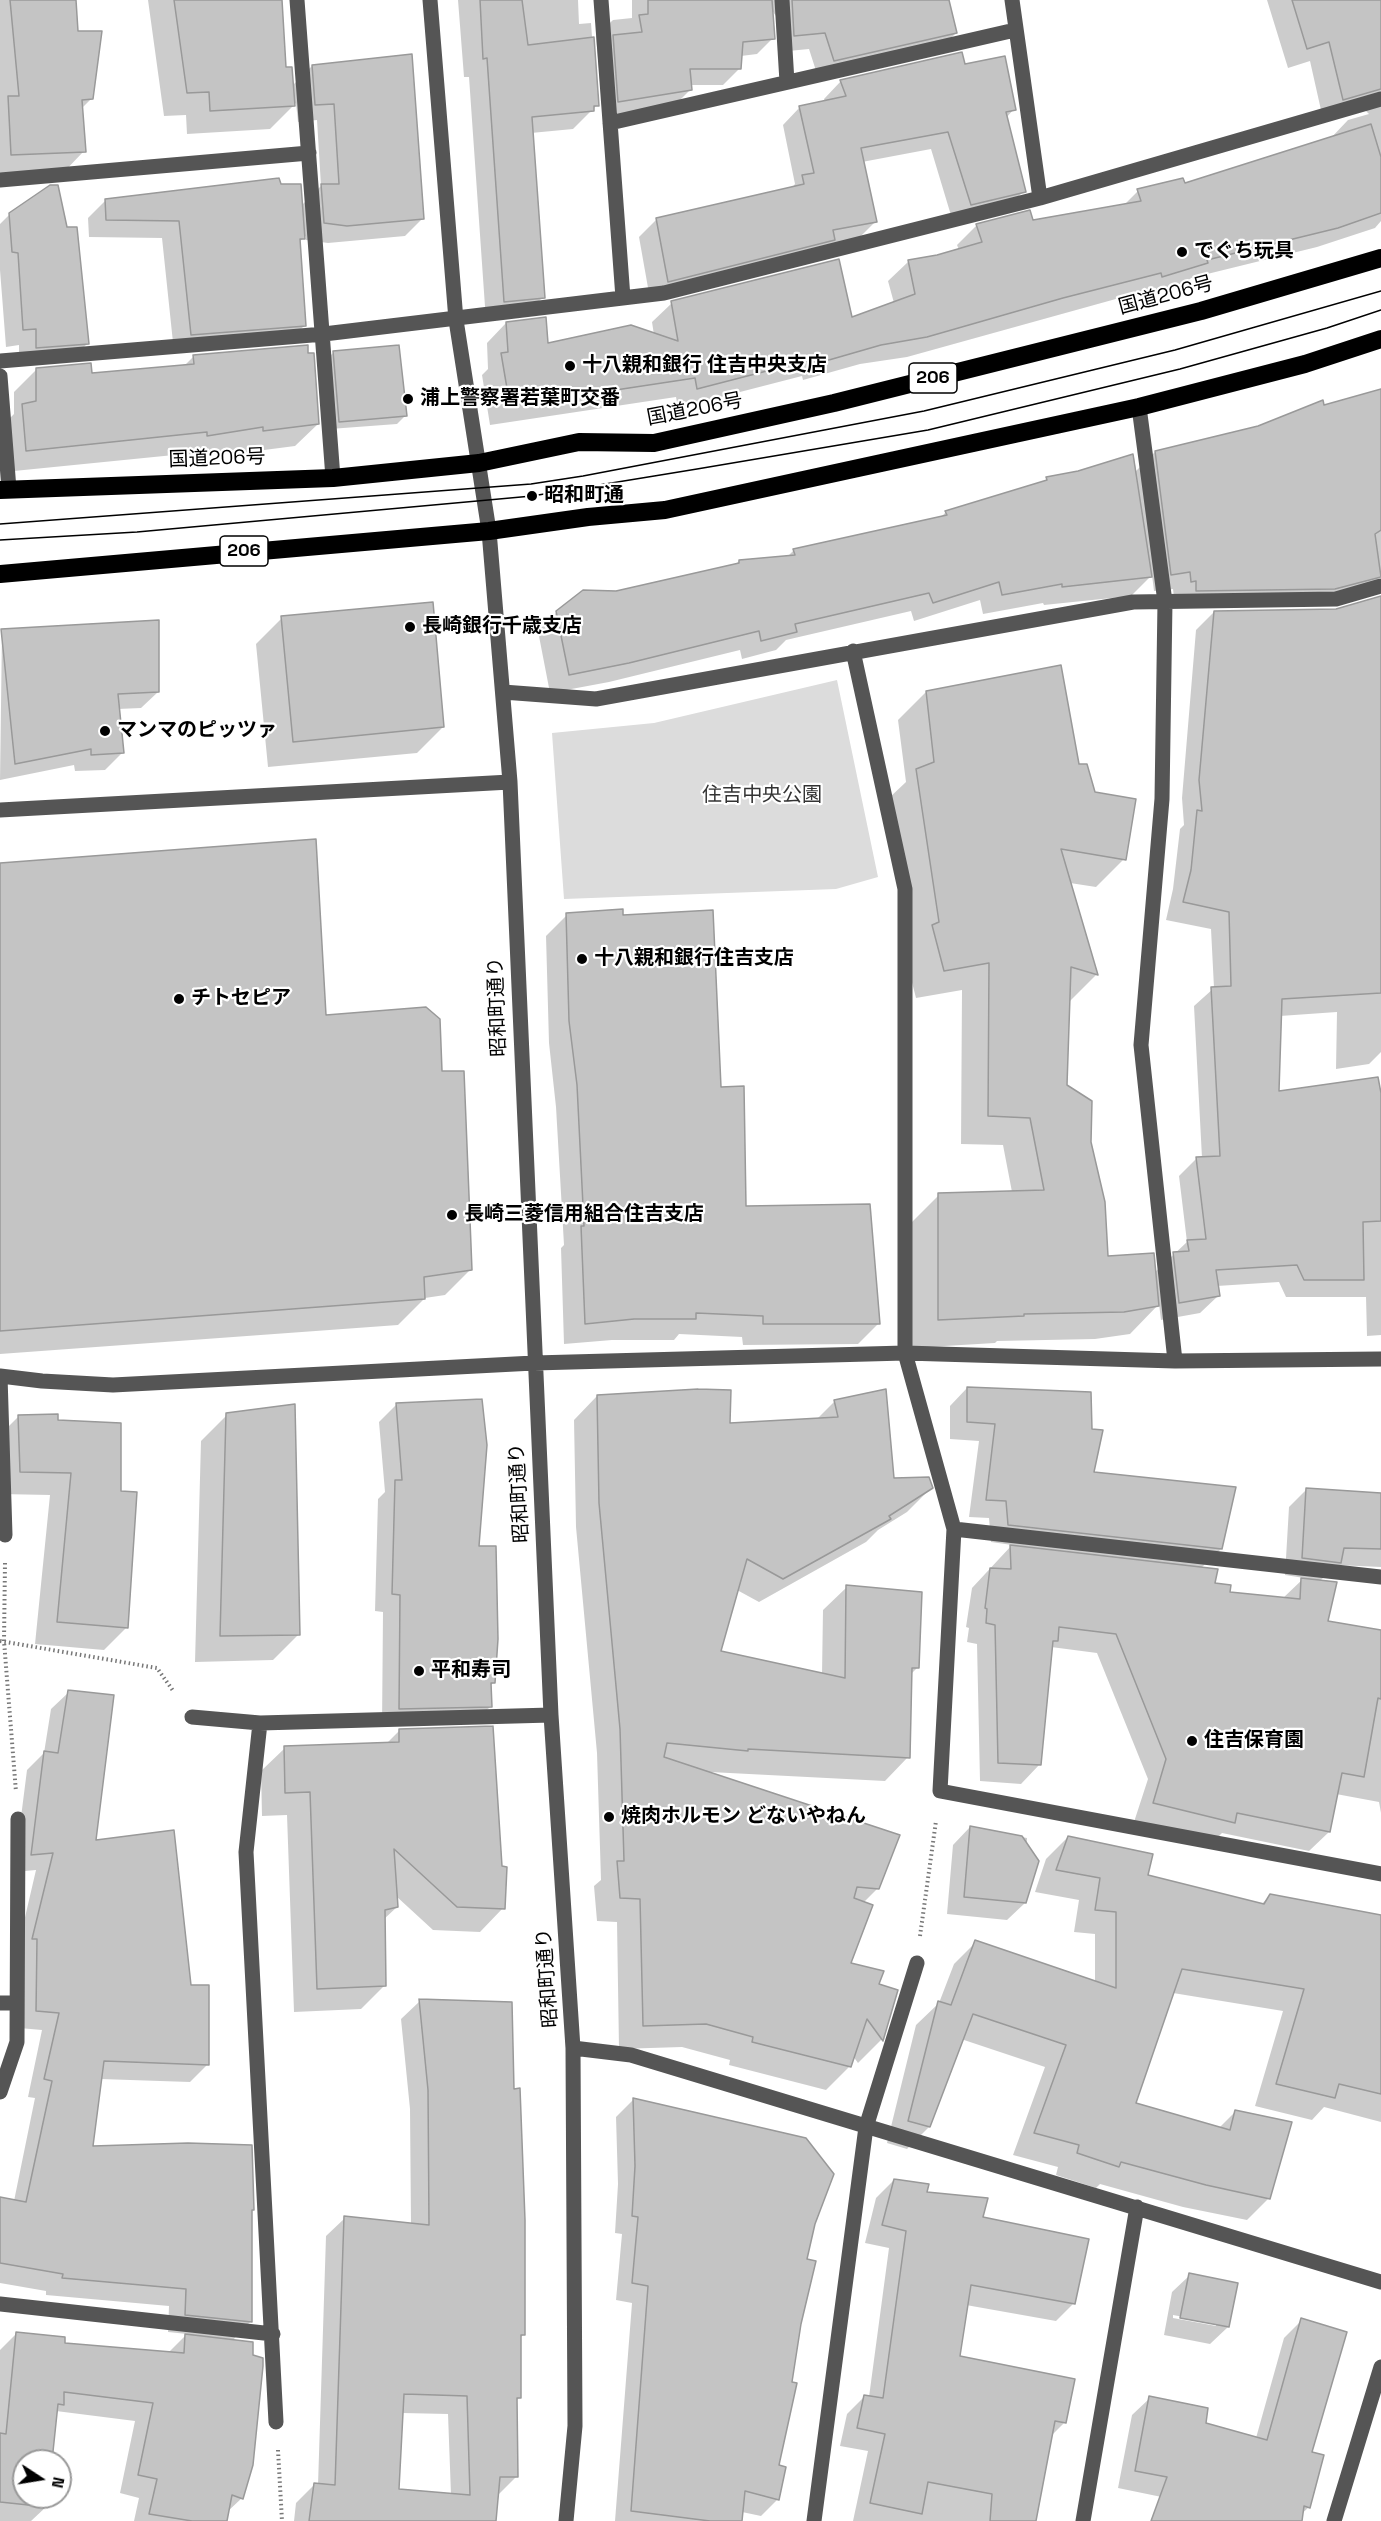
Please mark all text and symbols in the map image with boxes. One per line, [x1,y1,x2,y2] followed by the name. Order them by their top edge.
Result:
[1194,240,1294,264] place label: でぐち玩具
[1175,245,1189,259] marker: でぐち玩具
[1116,272,1216,320] street label: 国道206号
[582,354,827,378] place label: 十八親和銀行 住吉中央支店
[563,359,577,373] marker: 十八親和銀行 住吉中央支店
[909,363,957,393] road number: 206
[420,387,620,411] place label: 浦上警察署若葉町交番
[645,389,745,431] street label: 国道206号
[401,392,415,406] marker: 浦上警察署若葉町交番
[168,445,266,473] street label: 国道206号
[544,484,624,508] place label: 昭和町通
[525,489,539,503] marker: 昭和町通
[220,536,268,566] road number: 206
[422,615,582,639] place label: 長崎銀行千歳支店
[403,620,417,634] marker: 長崎銀行千歳支店
[117,719,277,743] place label: マンマのピッツァ
[98,724,112,738] marker: マンマのピッツァ
[702,784,822,808] park label: 住吉中央公園
[594,947,794,971] place label: 十八親和銀行住吉支店
[575,952,589,966] marker: 十八親和銀行住吉支店
[484,957,512,1057] street label: 昭和町通り
[191,987,291,1011] place label: チトセピア
[172,992,186,1006] marker: チトセピア
[464,1203,704,1227] place label: 長崎三菱信用組合住吉支店
[445,1208,459,1222] marker: 長崎三菱信用組合住吉支店
[505,1442,535,1544] street label: 昭和町通り
[431,1659,511,1683] place label: 平和寿司
[412,1664,426,1678] marker: 平和寿司
[1204,1729,1304,1753] place label: 住吉保育園
[1185,1734,1199,1748] marker: 住吉保育園
[621,1805,866,1829] place label: 焼肉ホルモン どないやねん
[602,1810,616,1824] marker: 焼肉ホルモン どないやねん
[533,1927,563,2029] street label: 昭和町通り
[12,2449,72,2509] north arrow
[47,2475,70,2490] text: N

